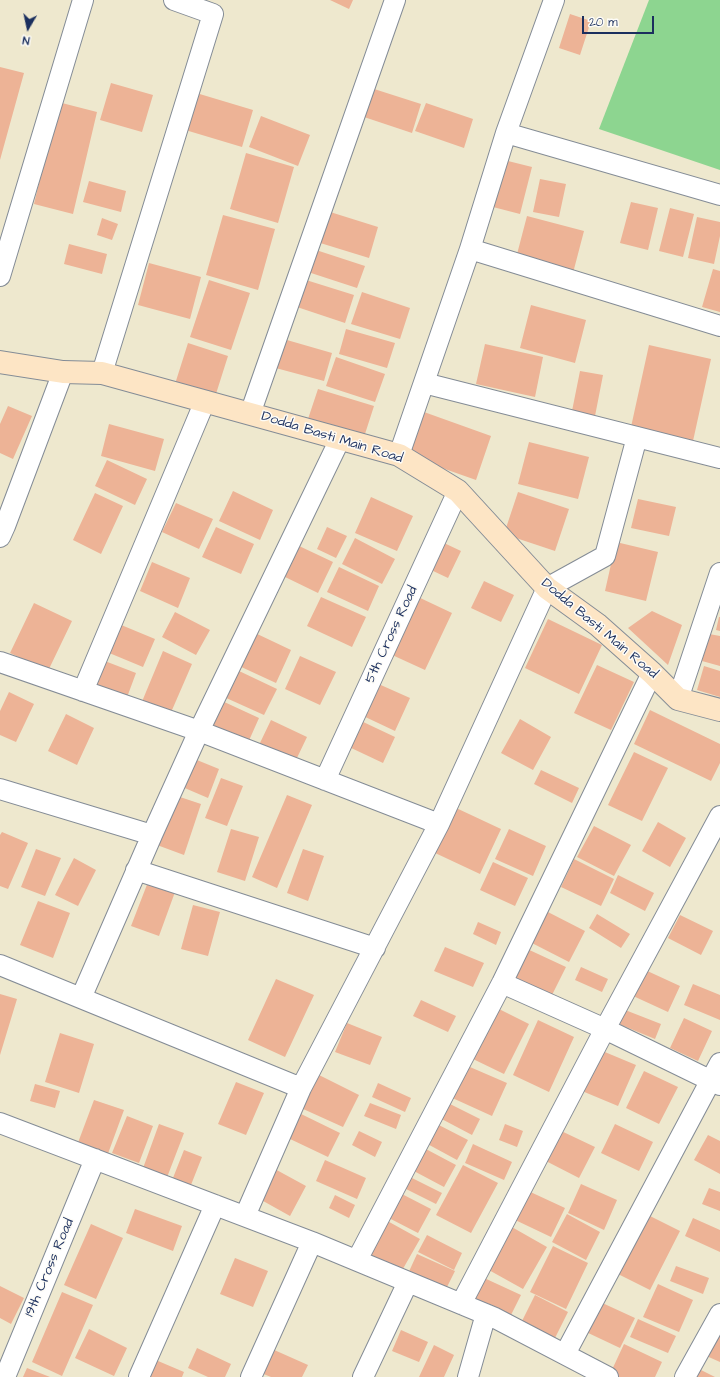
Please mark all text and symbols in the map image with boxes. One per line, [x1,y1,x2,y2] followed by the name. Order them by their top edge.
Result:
[8,8,48,48] north arrow
[584,8,656,34] scale bar
[589,14,618,31] text: 20 m
[21,32,31,48] text: N
[259,408,405,468] street label: Dodda Basti Main Road
[537,575,661,683] street label: Dodda Basti Main Road
[362,584,422,686] street label: 5th Cross Road
[22,1216,78,1320] street label: 19th Cross Road

